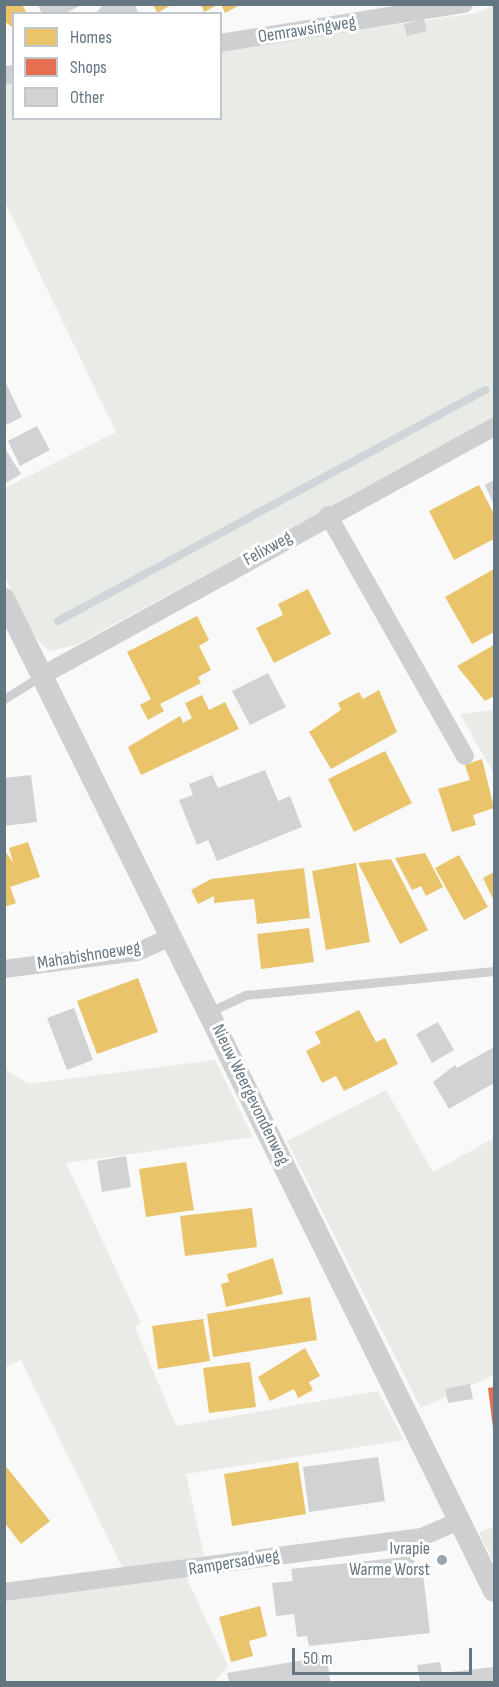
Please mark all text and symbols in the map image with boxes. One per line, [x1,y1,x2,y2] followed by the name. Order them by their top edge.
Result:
[12,12,222,120] legend
[257,12,357,48] street label: Oemrawsingweg
[70,27,112,48] text: Homes
[70,57,107,78] text: Shops
[70,87,104,108] text: Other
[240,527,296,571] street label: Felixweg
[36,937,142,975] street label: Mahabishnoeweg
[207,1021,293,1169] street label: Nieuw Weergevondenweg
[349,1539,430,1582] place label: Ivrapie Warme Worst
[187,1545,281,1581] street label: Rampersadweg
[435,1553,449,1567] marker: Ivrapie Warme Worst
[295,1636,475,1674] scale bar
[303,1648,333,1669] text: 50 m

